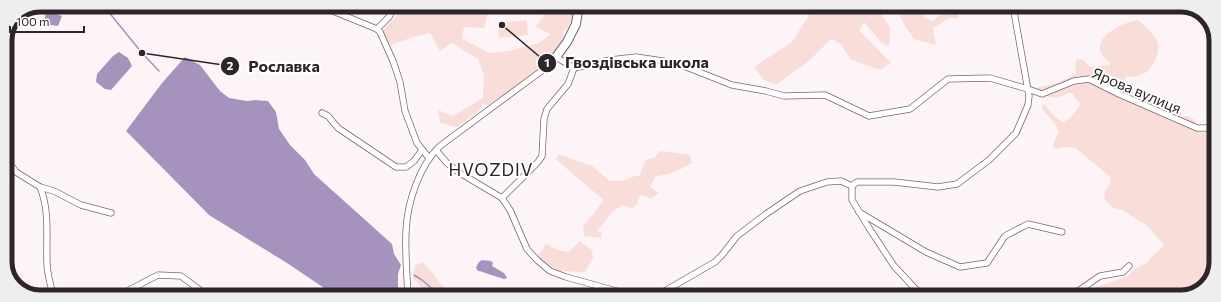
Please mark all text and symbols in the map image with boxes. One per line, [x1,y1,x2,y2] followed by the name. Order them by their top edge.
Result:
[10,8,84,34] scale bar
[16,14,50,28] text: 100 m
[537,49,717,77] callout: Гвоздівська школа
[220,52,328,80] callout: Рославка
[565,52,709,71] text: Гвоздівська школа
[544,55,550,69] text: 1
[248,56,320,75] text: Рославка
[227,58,234,72] text: 2
[1090,63,1184,117] street label: Ярова вулиця
[448,159,534,180] district label: HVOZDIV

